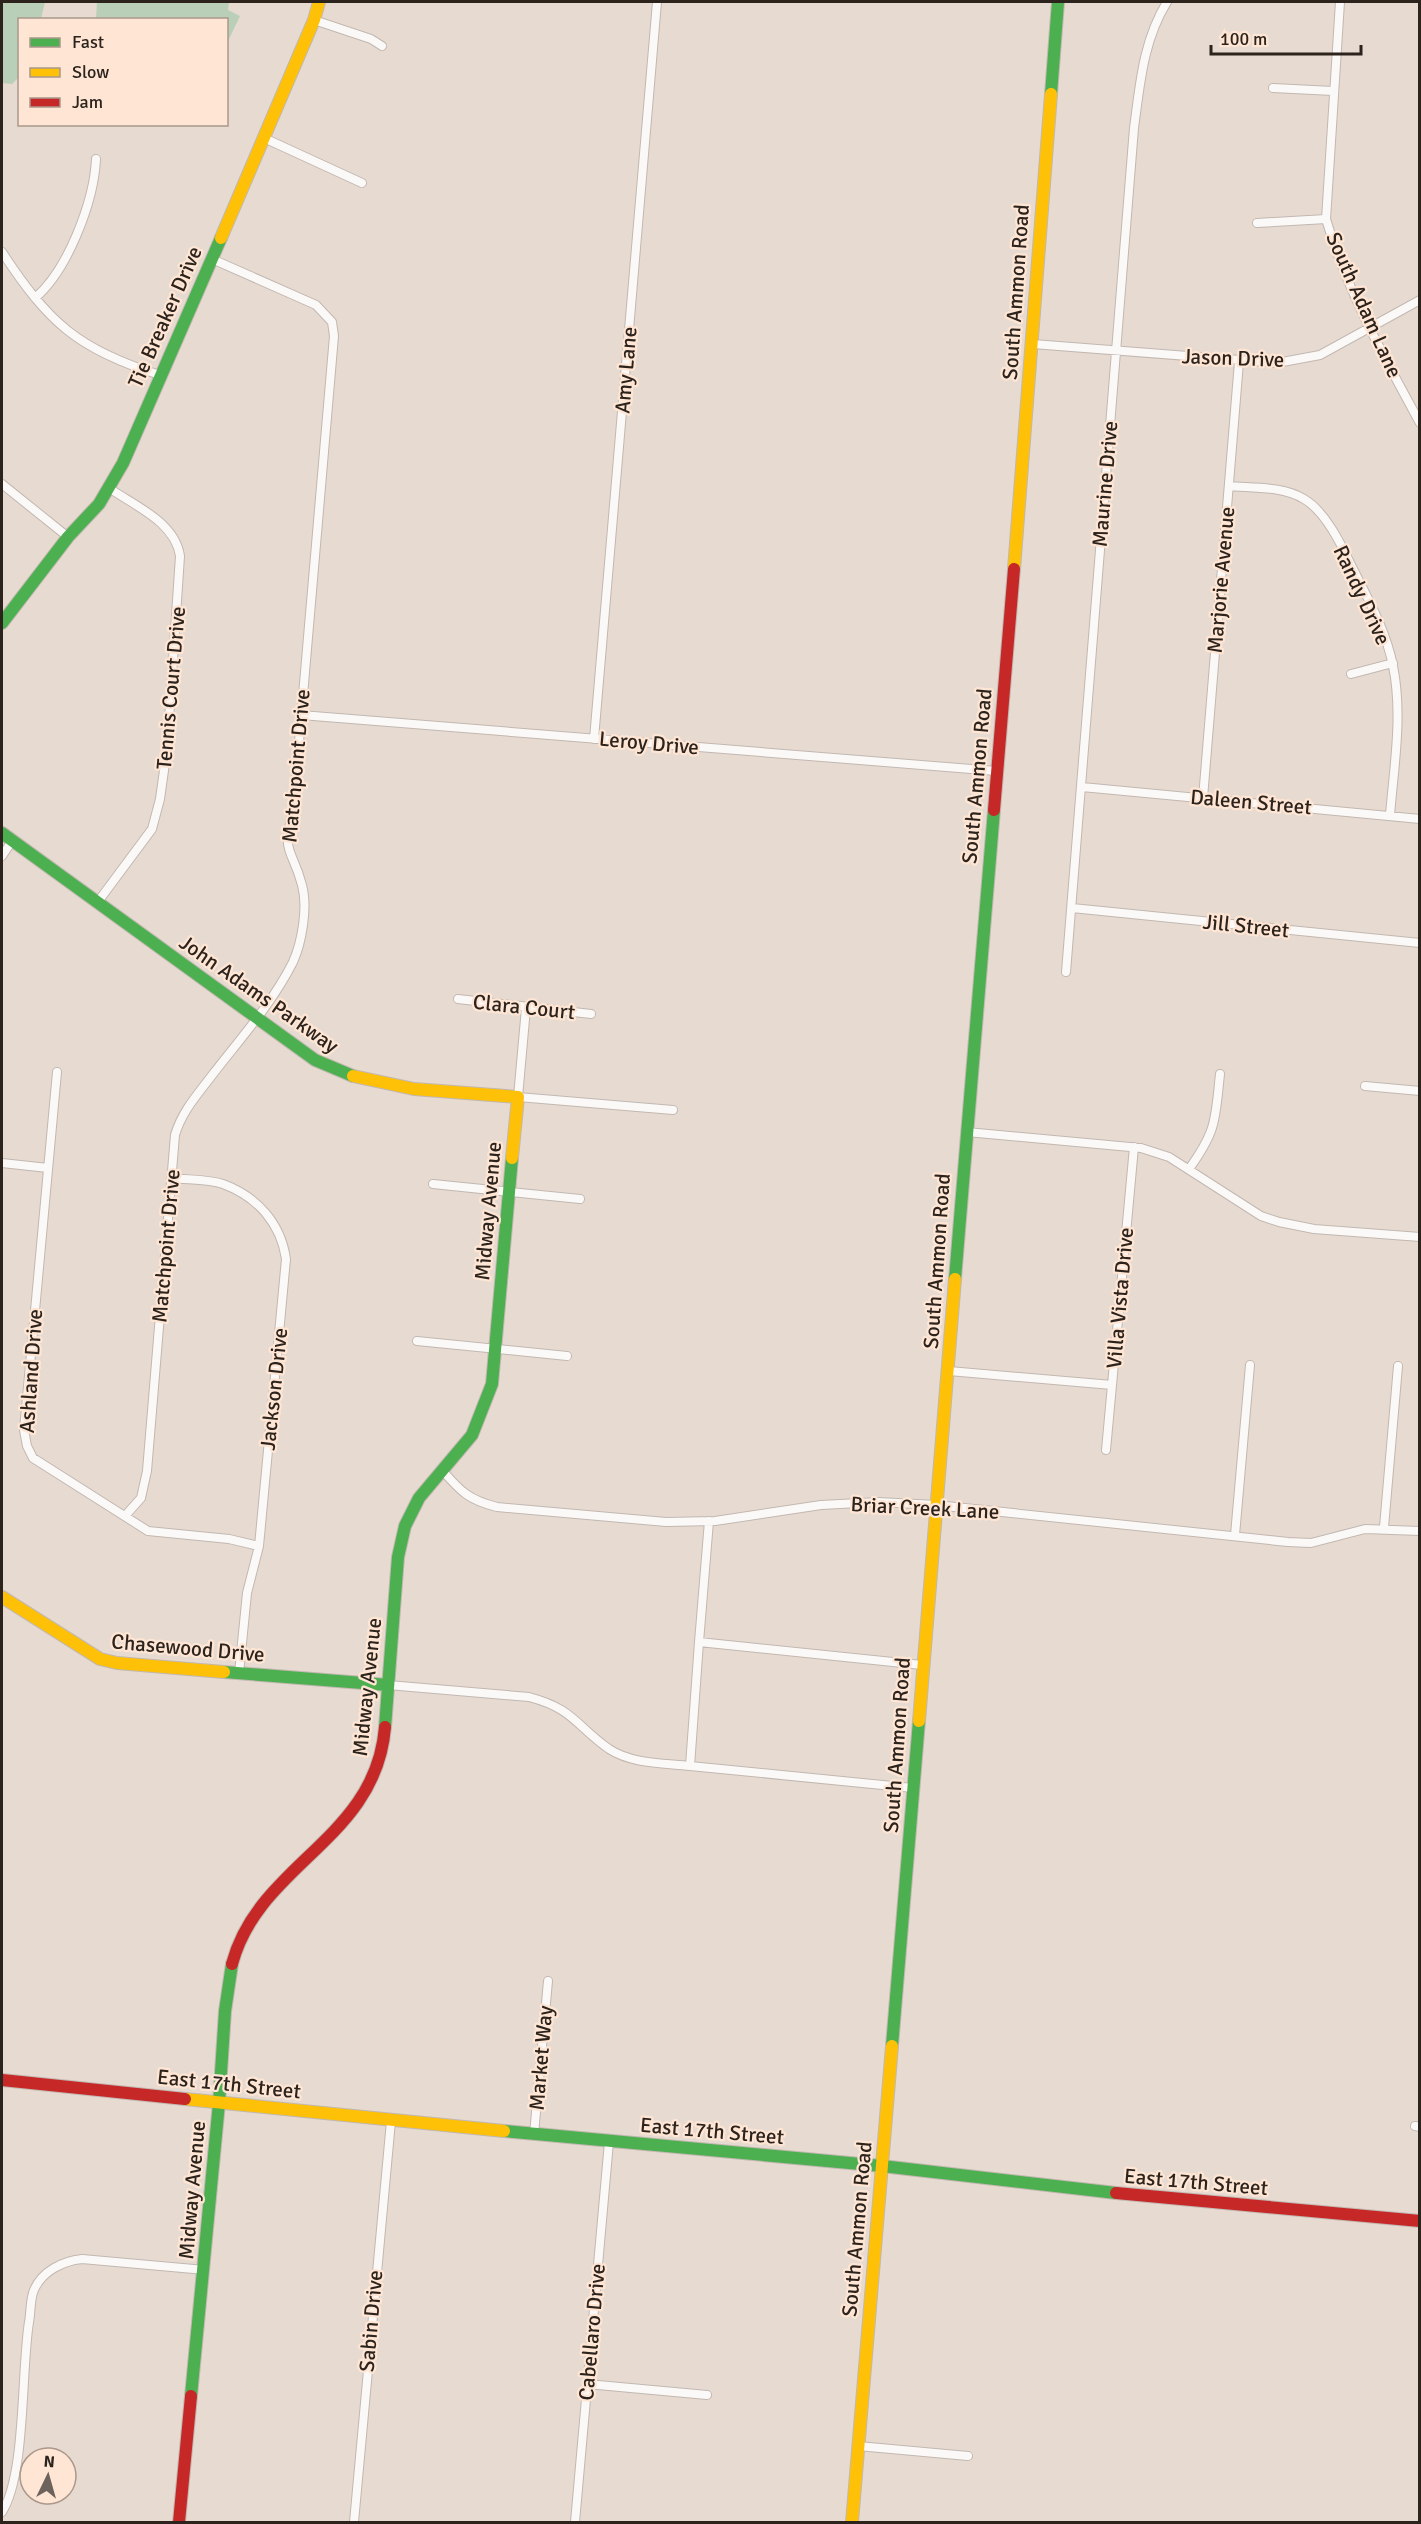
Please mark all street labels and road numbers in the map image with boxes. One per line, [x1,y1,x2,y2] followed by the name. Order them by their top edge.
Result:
[997,203,1035,381] street label: South Ammon Road
[1320,228,1408,382] street label: South Adam Lane
[122,242,208,392] street label: Tie Breaker Drive
[609,326,643,414] street label: Amy Lane
[1181,343,1285,373] street label: Jason Drive
[1087,420,1123,548] street label: Maurine Drive
[1202,506,1240,654] street label: Marjorie Avenue
[1328,541,1396,649] street label: Randy Drive
[151,605,191,771] street label: Tennis Court Drive
[956,687,998,865] street label: South Ammon Road
[276,688,316,844] street label: Matchpoint Drive
[598,726,700,760] street label: Leroy Drive
[1189,784,1313,820] street label: Daleen Street
[1202,909,1290,943] street label: Jill Street
[174,929,344,1059] street label: John Adams Parkway
[472,989,576,1025] street label: Clara Court
[469,1141,507,1281] street label: Midway Avenue
[146,1168,186,1324] street label: Matchpoint Drive
[918,1172,956,1350] street label: South Ammon Road
[1101,1226,1139,1370] street label: Villa Vista Drive
[14,1308,48,1434] street label: Ashland Drive
[255,1326,293,1452] street label: Jackson Drive
[850,1491,1000,1525] street label: Briar Creek Lane
[347,1616,387,1758] street label: Midway Avenue
[110,1628,266,1668] street label: Chasewood Drive
[878,1656,916,1834] street label: South Ammon Road
[523,2004,559,2112] street label: Market Way
[156,2064,302,2104] street label: East 17th Street
[639,2112,785,2150] street label: East 17th Street
[173,2120,211,2260] street label: Midway Avenue
[836,2140,878,2318] street label: South Ammon Road
[1123,2163,1269,2201] street label: East 17th Street
[573,2262,611,2402] street label: Cabellaro Drive
[354,2269,388,2373] street label: Sabin Drive

